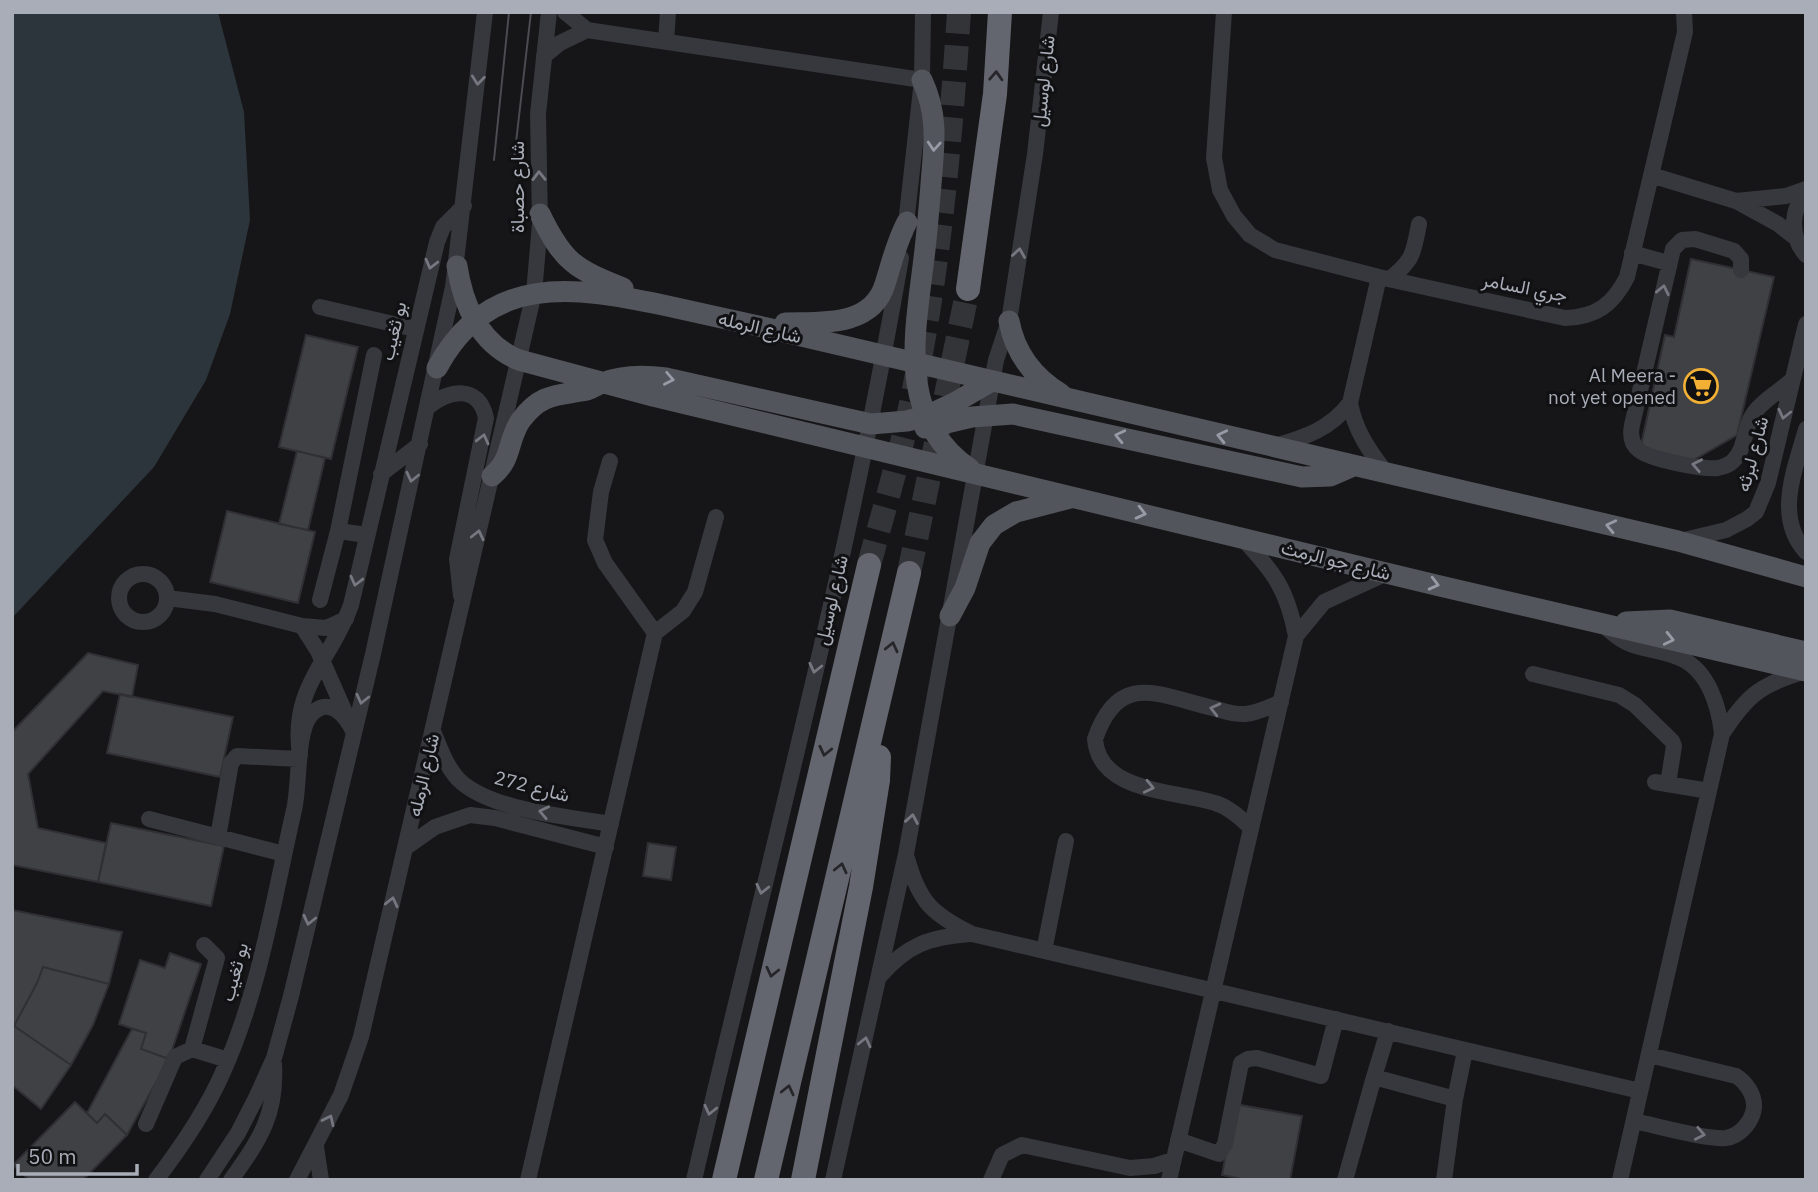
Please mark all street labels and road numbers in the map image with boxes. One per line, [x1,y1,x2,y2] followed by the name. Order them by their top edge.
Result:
[1026,34,1061,128] street label: شارع لوسيل
[505,141,530,233] street label: شارع حصباة
[1479,267,1570,311] street label: جري السامر
[375,299,411,363] street label: بو ثغيب
[716,306,804,349] street label: شارع الرمله
[1730,414,1775,495] street label: شارع لبرثه
[1279,535,1393,586] street label: شارع جو الرمث
[809,553,854,648] street label: شارع لوسيل
[402,731,445,819] street label: شارع الرمله
[492,765,572,808] street label: شارع 272
[215,940,253,1004] street label: بو ثغيب

